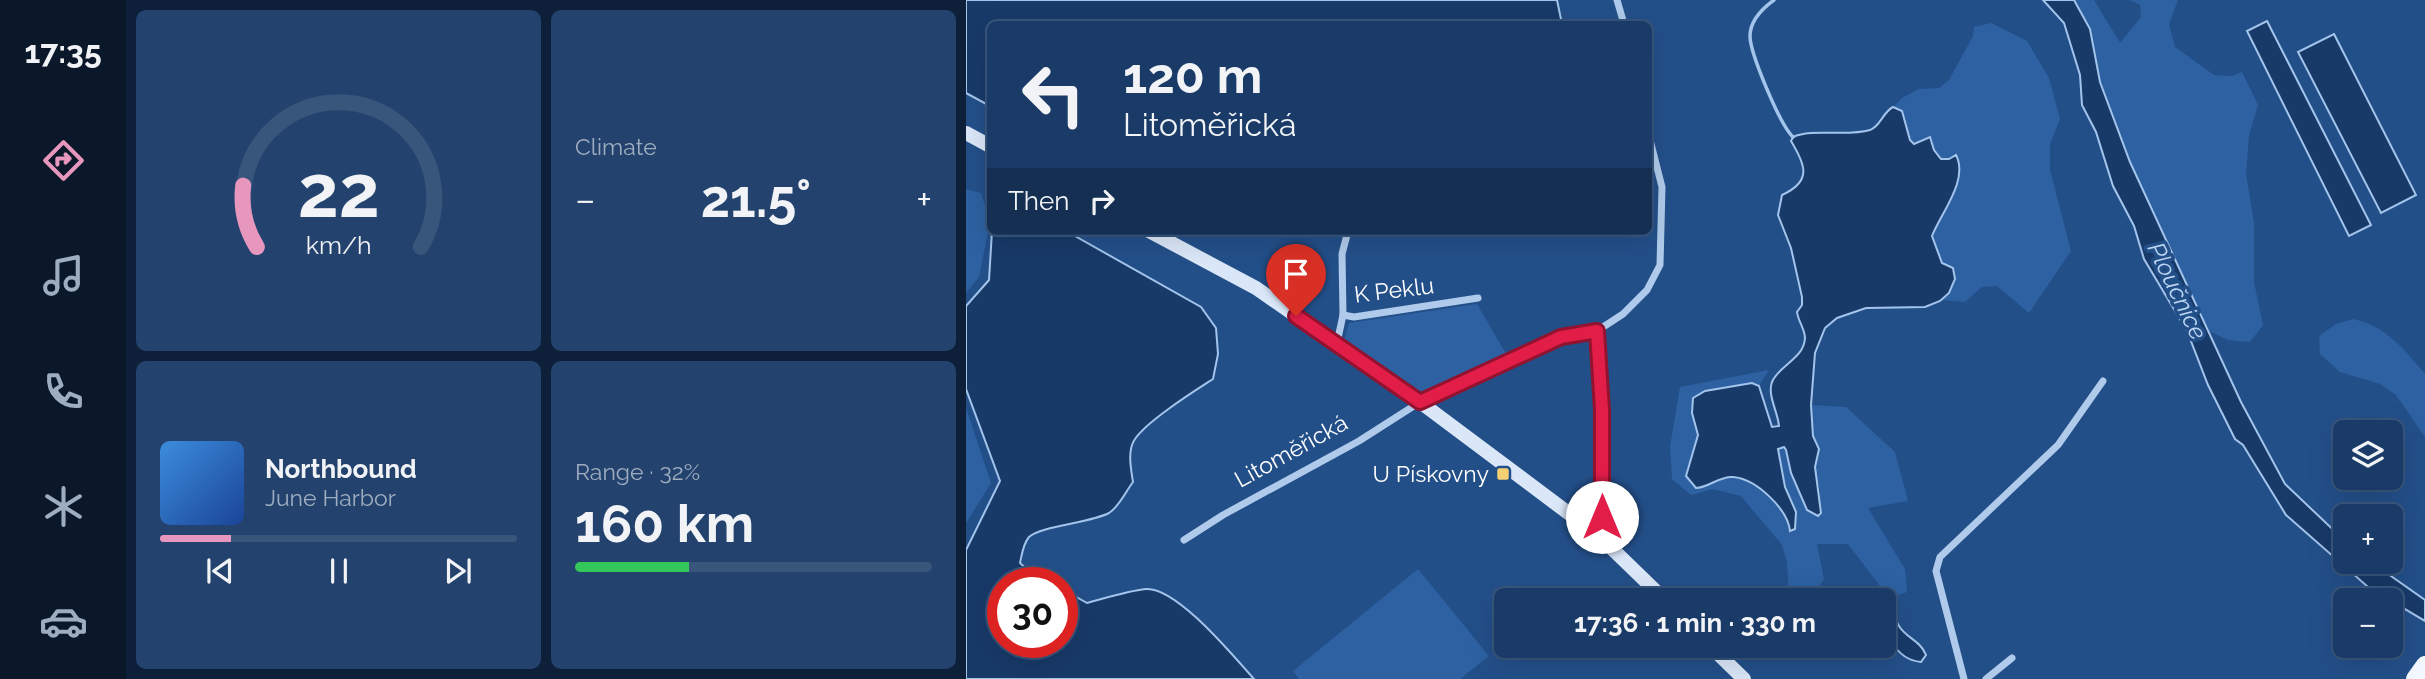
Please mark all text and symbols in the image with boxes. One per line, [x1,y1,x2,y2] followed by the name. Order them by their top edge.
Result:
[24,33,102,70] text: 17:35
[1123,47,1262,104] text: 120 m
[1008,49,1099,140] icon: left
[1123,106,1296,143] text: Litoměřická
[575,133,657,160] text: Climate
[39,136,88,185] icon: directions
[297,149,380,234] text: 22
[701,168,811,229] text: 21.5°
[575,177,595,222] text: −
[916,177,932,222] text: +
[1083,182,1121,220] icon: right
[1008,186,1069,216] text: Then
[306,229,371,259] text: km/h
[2141,237,2213,344] water label: Ploučnice
[1266,244,1326,316] pin
[39,251,88,300] icon: music
[1277,255,1315,293] icon: arrive
[1353,271,1435,308] street label: K Peklu
[39,367,88,416] icon: phone
[1230,409,1352,493] street label: Litoměřická
[2333,420,2403,658] map controls
[2333,420,2403,490] button: layers
[265,454,417,484] text: Northbound
[575,458,700,485] text: Range · 32%
[1373,460,1489,487] place label: U Pískovny
[1495,466,1511,482] marker: U Pískovny
[1565,480,1639,554] position arrow
[39,482,88,531] icon: climate
[265,484,396,511] text: June Harbor
[575,493,754,554] text: 160 km
[2333,504,2403,574] button: +
[201,552,239,590] icon: previous
[320,552,358,590] icon: pause
[439,552,477,590] icon: next
[987,567,1078,658] speed limit sign: 30
[2333,588,2403,658] button: −
[39,597,88,646] icon: car
[1574,608,1816,638] text: 17:36 · 1 min · 330 m

